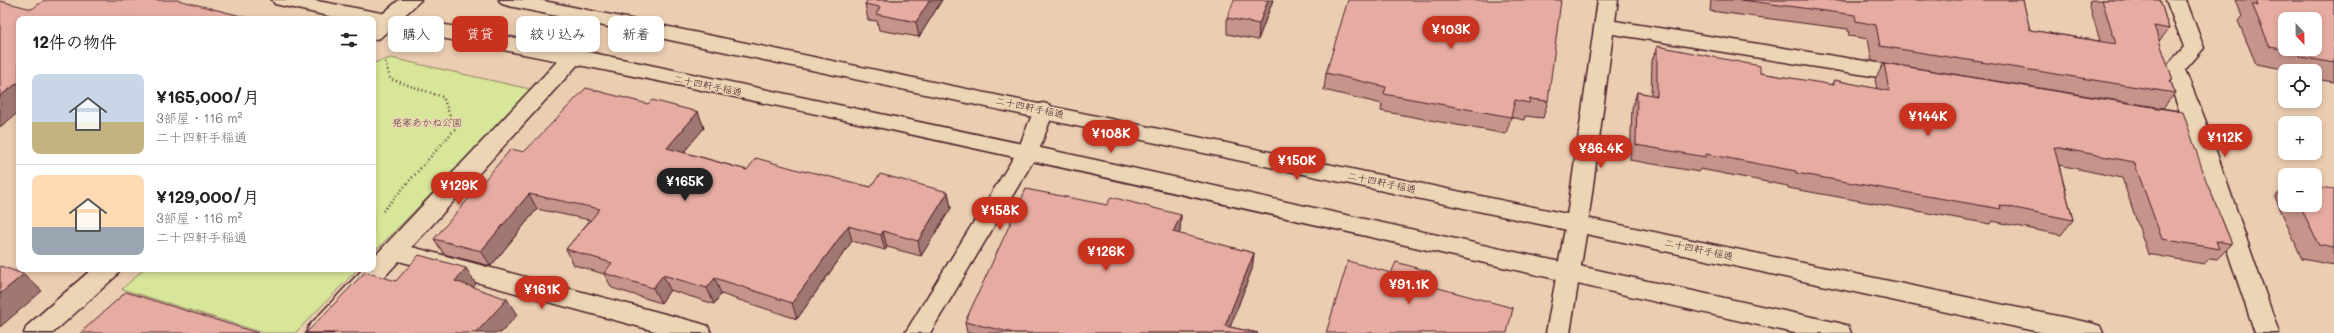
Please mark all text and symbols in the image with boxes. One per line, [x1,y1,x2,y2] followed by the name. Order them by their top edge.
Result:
[2278,12,2322,56] north arrow
[2278,12,2322,212] map controls
[388,16,444,52] chip: 購入
[452,16,508,52] chip: 賃貸
[516,16,600,52] chip: 絞り込み
[608,16,664,52] chip: 新着
[1423,16,1479,50] pin: ¥103K
[1432,20,1471,37] text: ¥103K
[338,29,360,51] icon: filters
[32,30,117,52] text: 12件の物件
[2278,64,2322,108] button: locate
[672,71,744,99] street label: 二十四軒手稲通
[156,85,260,107] text: ¥165,000/月
[64,90,112,138] icon: home
[994,93,1066,121] street label: 二十四軒手稲通
[1900,103,1956,137] pin: ¥144K
[1908,107,1948,124] text: ¥144K
[156,109,243,126] text: 3部屋 · 116 m²
[392,115,462,129] park label: 発寒あかね公園
[2278,116,2322,160] button: +
[1083,120,1139,154] pin: ¥108K
[1091,124,1131,141] text: ¥108K
[2197,124,2253,158] pin: ¥112K
[156,128,247,145] text: 二十四軒手稲通
[2207,128,2243,145] text: ¥112K
[1568,135,1634,169] pin: ¥86.4K
[1578,139,1624,156] text: ¥86.4K
[1269,147,1325,181] pin: ¥150K
[1278,151,1316,168] text: ¥150K
[657,168,713,202] pin: ¥165K
[1346,168,1418,196] street label: 二十四軒手稲通
[2278,168,2322,212] button: −
[431,172,487,206] pin: ¥129K
[666,172,704,189] text: ¥165K
[440,176,478,193] text: ¥129K
[156,185,259,207] text: ¥129,000/月
[64,191,112,239] icon: home
[972,197,1028,231] pin: ¥158K
[981,201,1019,218] text: ¥158K
[156,209,243,226] text: 3部屋 · 116 m²
[156,228,247,245] text: 二十四軒手稲通
[1663,235,1735,263] street label: 二十四軒手稲通
[1078,238,1134,272] pin: ¥126K
[1087,242,1125,259] text: ¥126K
[1376,271,1442,305] pin: ¥91.1K
[1389,275,1429,292] text: ¥91.1K
[514,276,570,310] pin: ¥161K
[524,280,560,297] text: ¥161K

